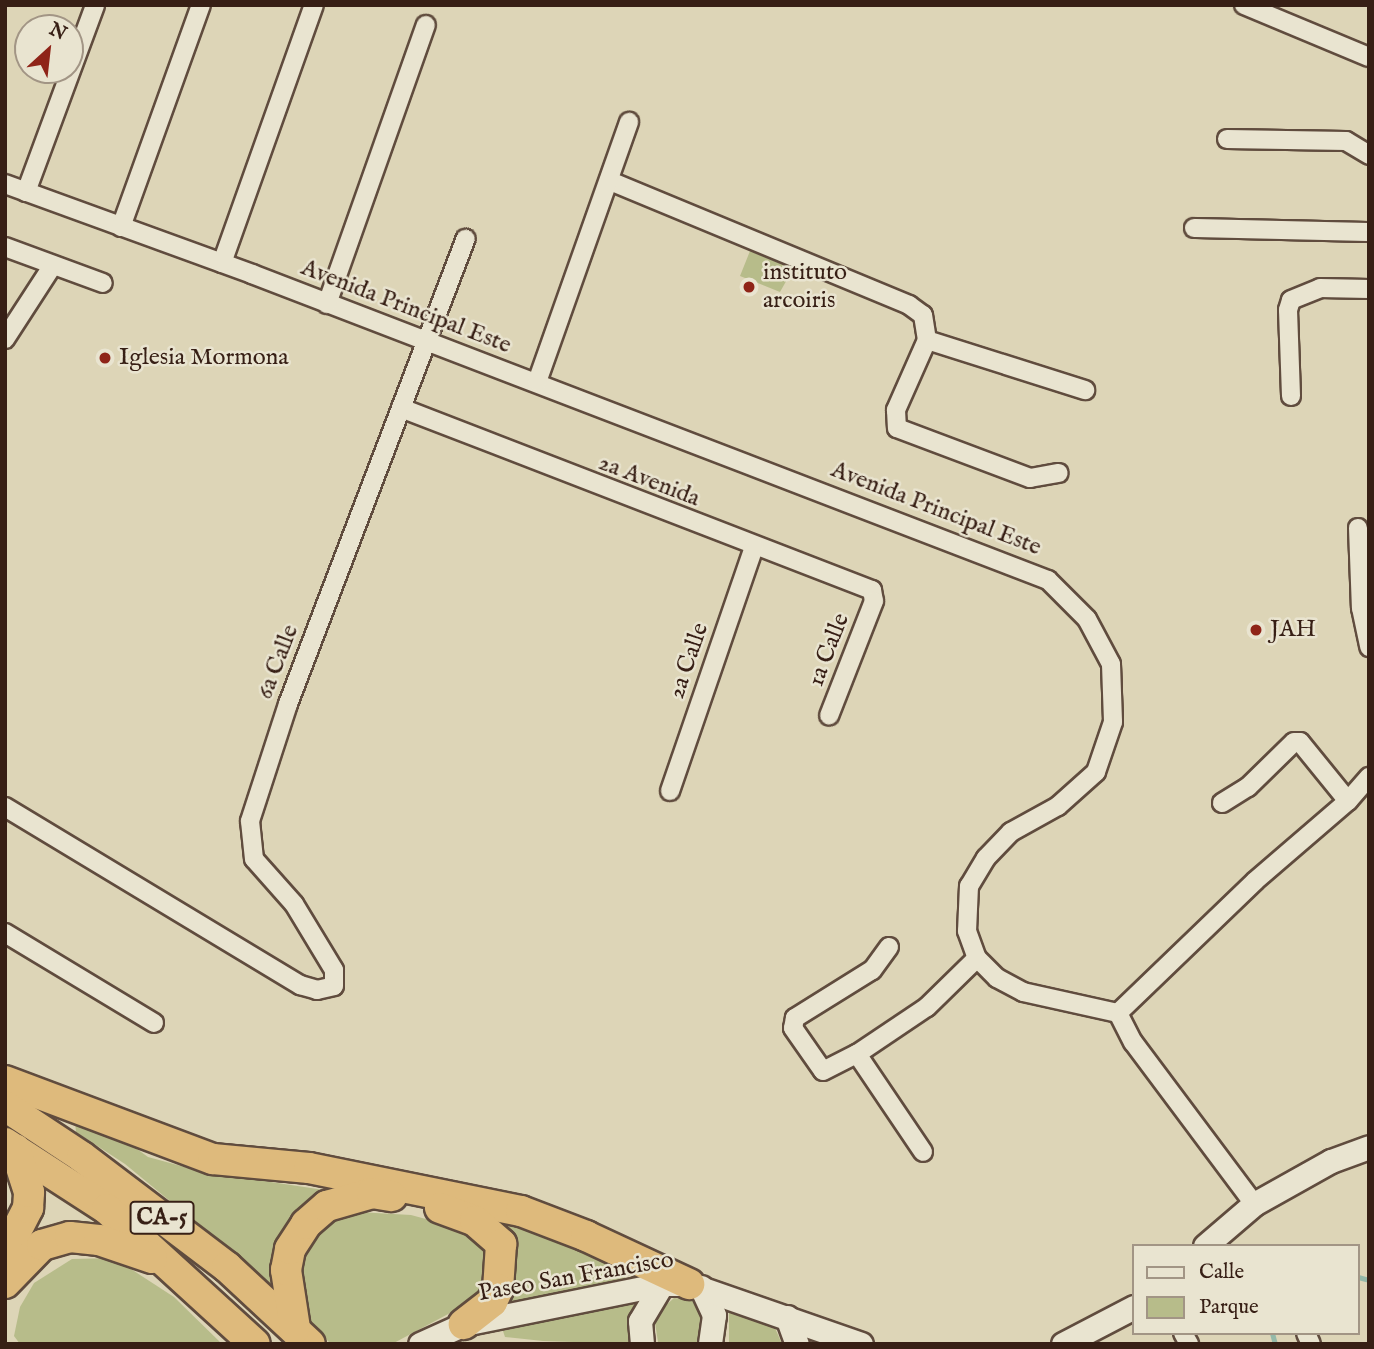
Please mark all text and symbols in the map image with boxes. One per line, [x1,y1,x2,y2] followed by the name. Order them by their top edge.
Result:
[14,14,84,84] north arrow
[45,18,70,46] text: N
[297,254,515,360] street label: Avenida Principal Este
[763,259,847,315] place label: instituto arcoiris
[741,279,757,295] marker: instituto arcoiris
[119,344,289,372] place label: Iglesia Mormona
[97,350,113,366] marker: Iglesia Mormona
[594,448,704,514] street label: 2a Avenida
[827,456,1045,562] street label: Avenida Principal Este
[802,609,856,691] street label: 1a Calle
[1270,616,1316,644] place label: JAH
[663,619,715,703] street label: 2a Calle
[251,621,305,703] street label: 6a Calle
[1248,622,1264,638] marker: JAH
[129,1198,195,1238] road number: CA-5
[1132,1244,1360,1335] legend
[476,1246,676,1308] street label: Paseo San Francisco
[1199,1259,1244,1286] text: Calle
[1199,1294,1259,1321] text: Parque

